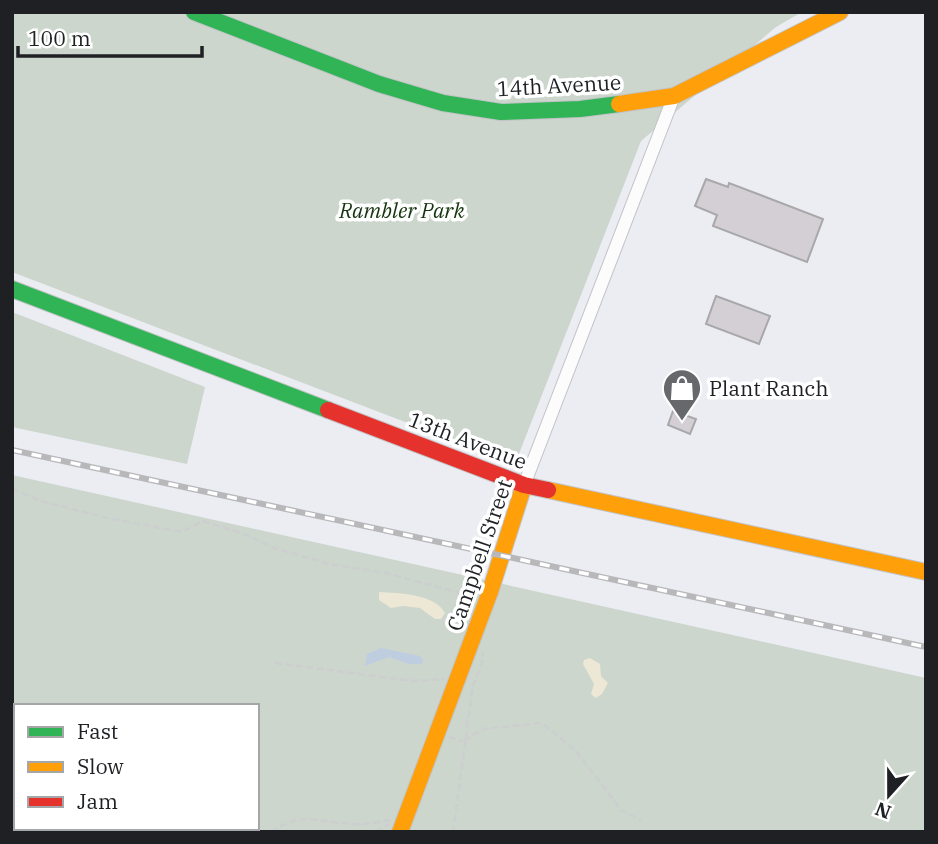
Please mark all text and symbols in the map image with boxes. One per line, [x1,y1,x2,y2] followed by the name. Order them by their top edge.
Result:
[18,14,201,58] scale bar
[28,24,91,52] text: 100 m
[496,68,622,102] street label: 14th Avenue
[338,196,466,224] park label: Rambler Park
[661,367,703,422] shop icon: Plant Ranch
[709,374,829,402] place label: Plant Ranch
[405,405,531,475] street label: 13th Avenue
[440,476,518,634] street label: Campbell Street
[14,704,259,830] legend
[77,717,118,745] text: Fast
[77,752,124,780] text: Slow
[854,760,924,830] north arrow
[77,787,118,815] text: Jam
[872,797,894,825] text: N

